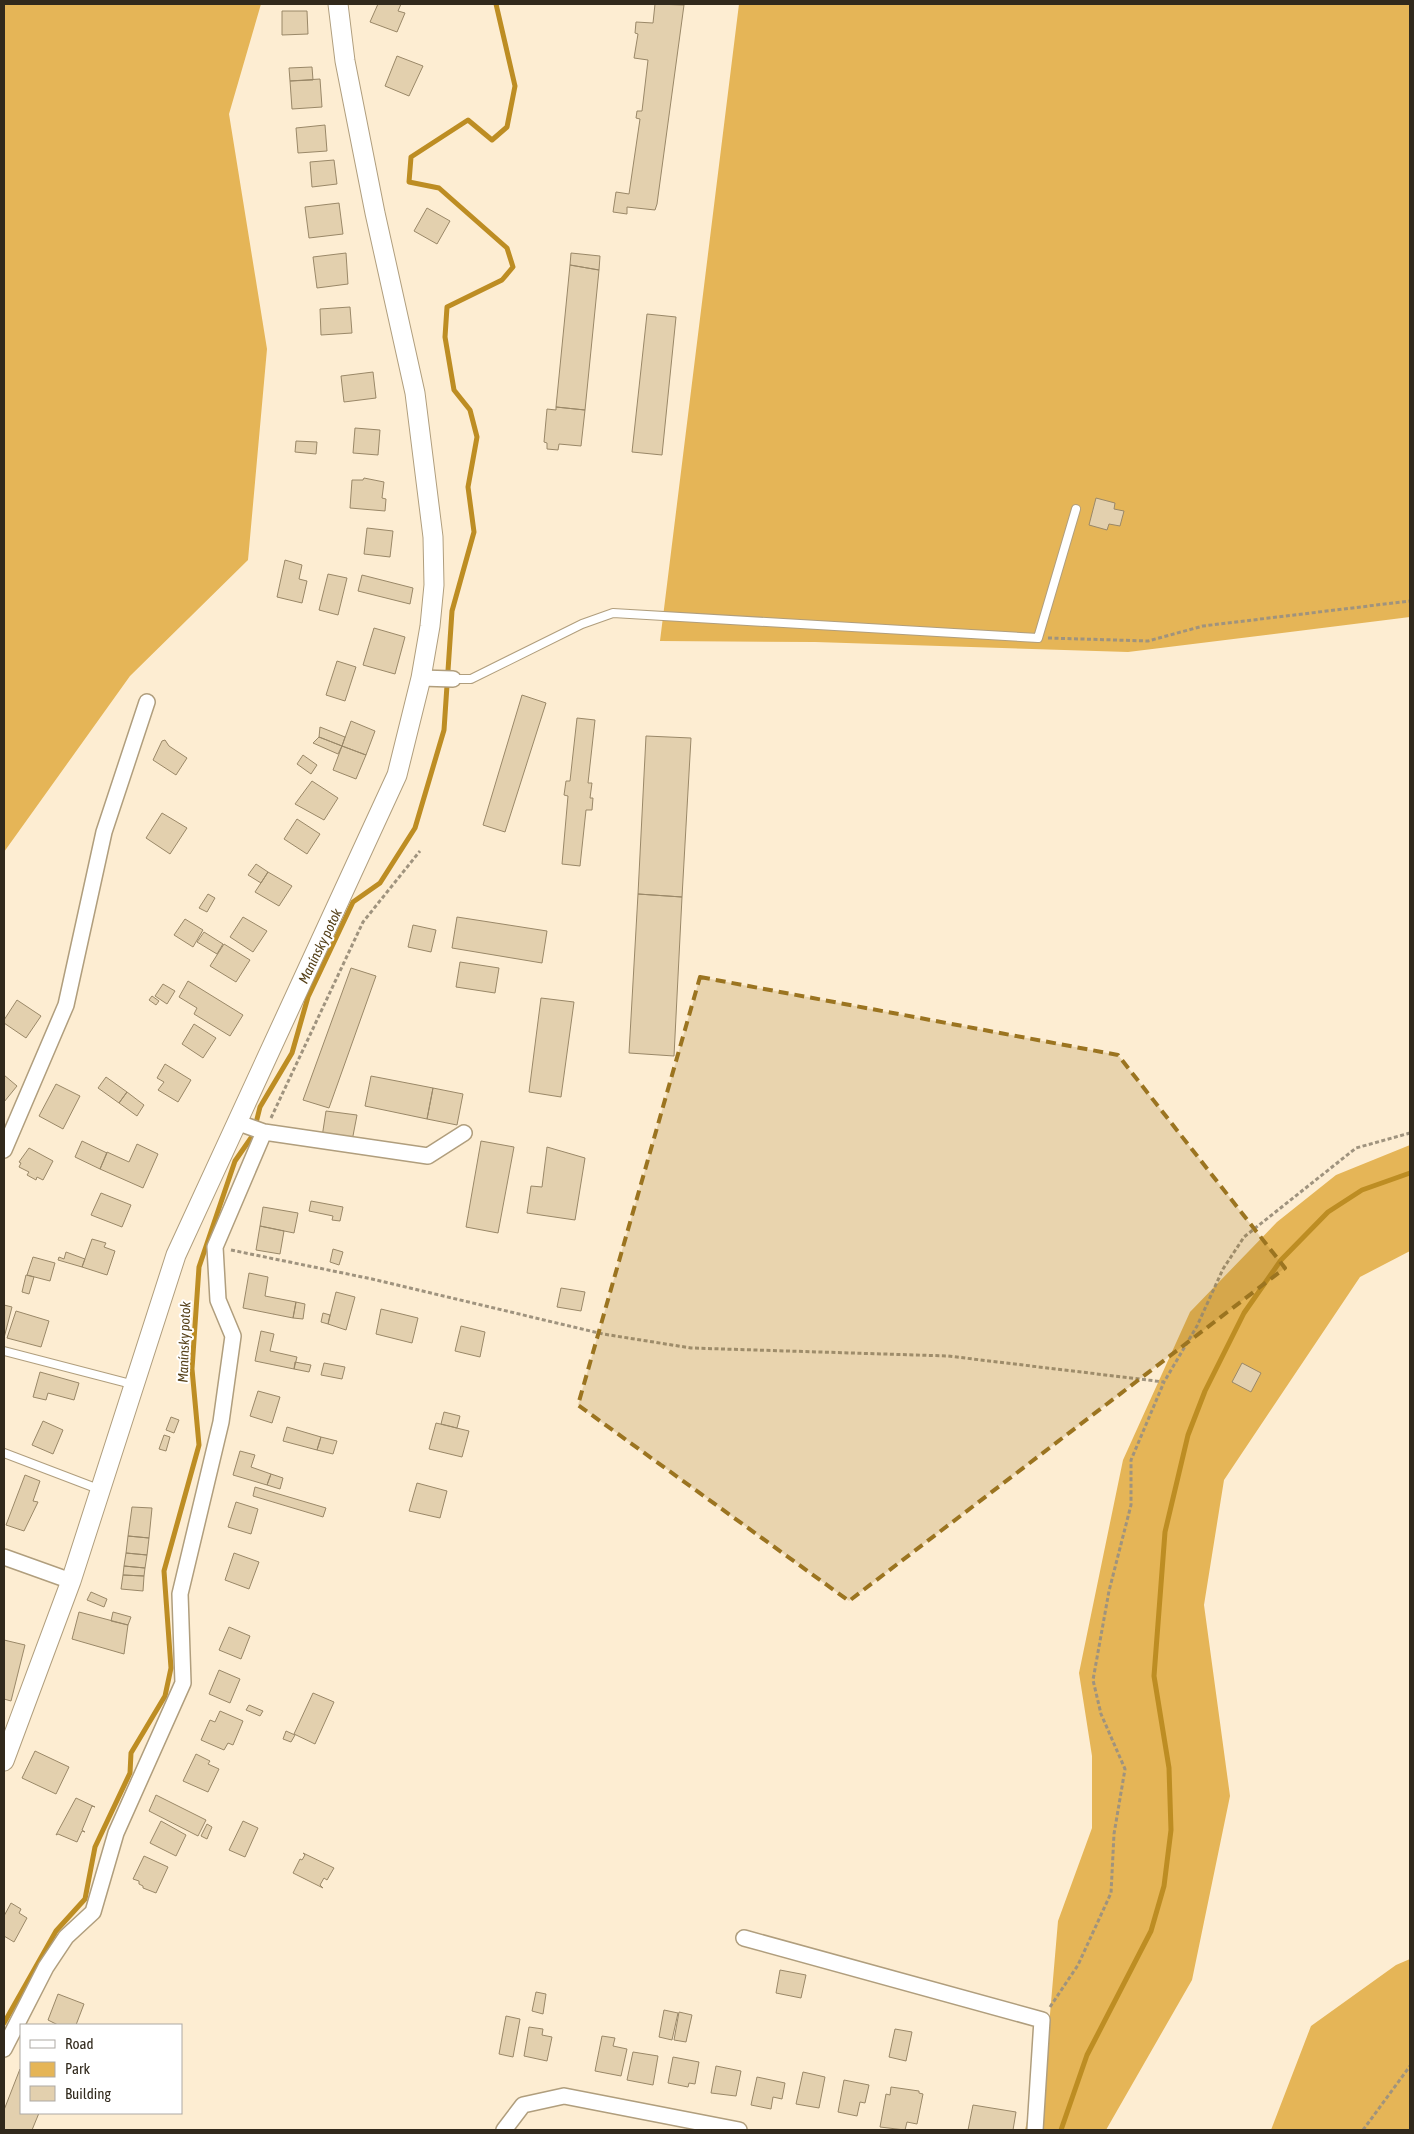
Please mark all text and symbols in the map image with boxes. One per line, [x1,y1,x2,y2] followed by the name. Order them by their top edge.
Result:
[295,905,345,986] water label: Manínsky potok
[175,1300,193,1383] water label: Manínsky potok
[20,2024,182,2114] legend
[65,2035,94,2052] text: Road
[65,2060,90,2077] text: Park
[65,2085,111,2102] text: Building

